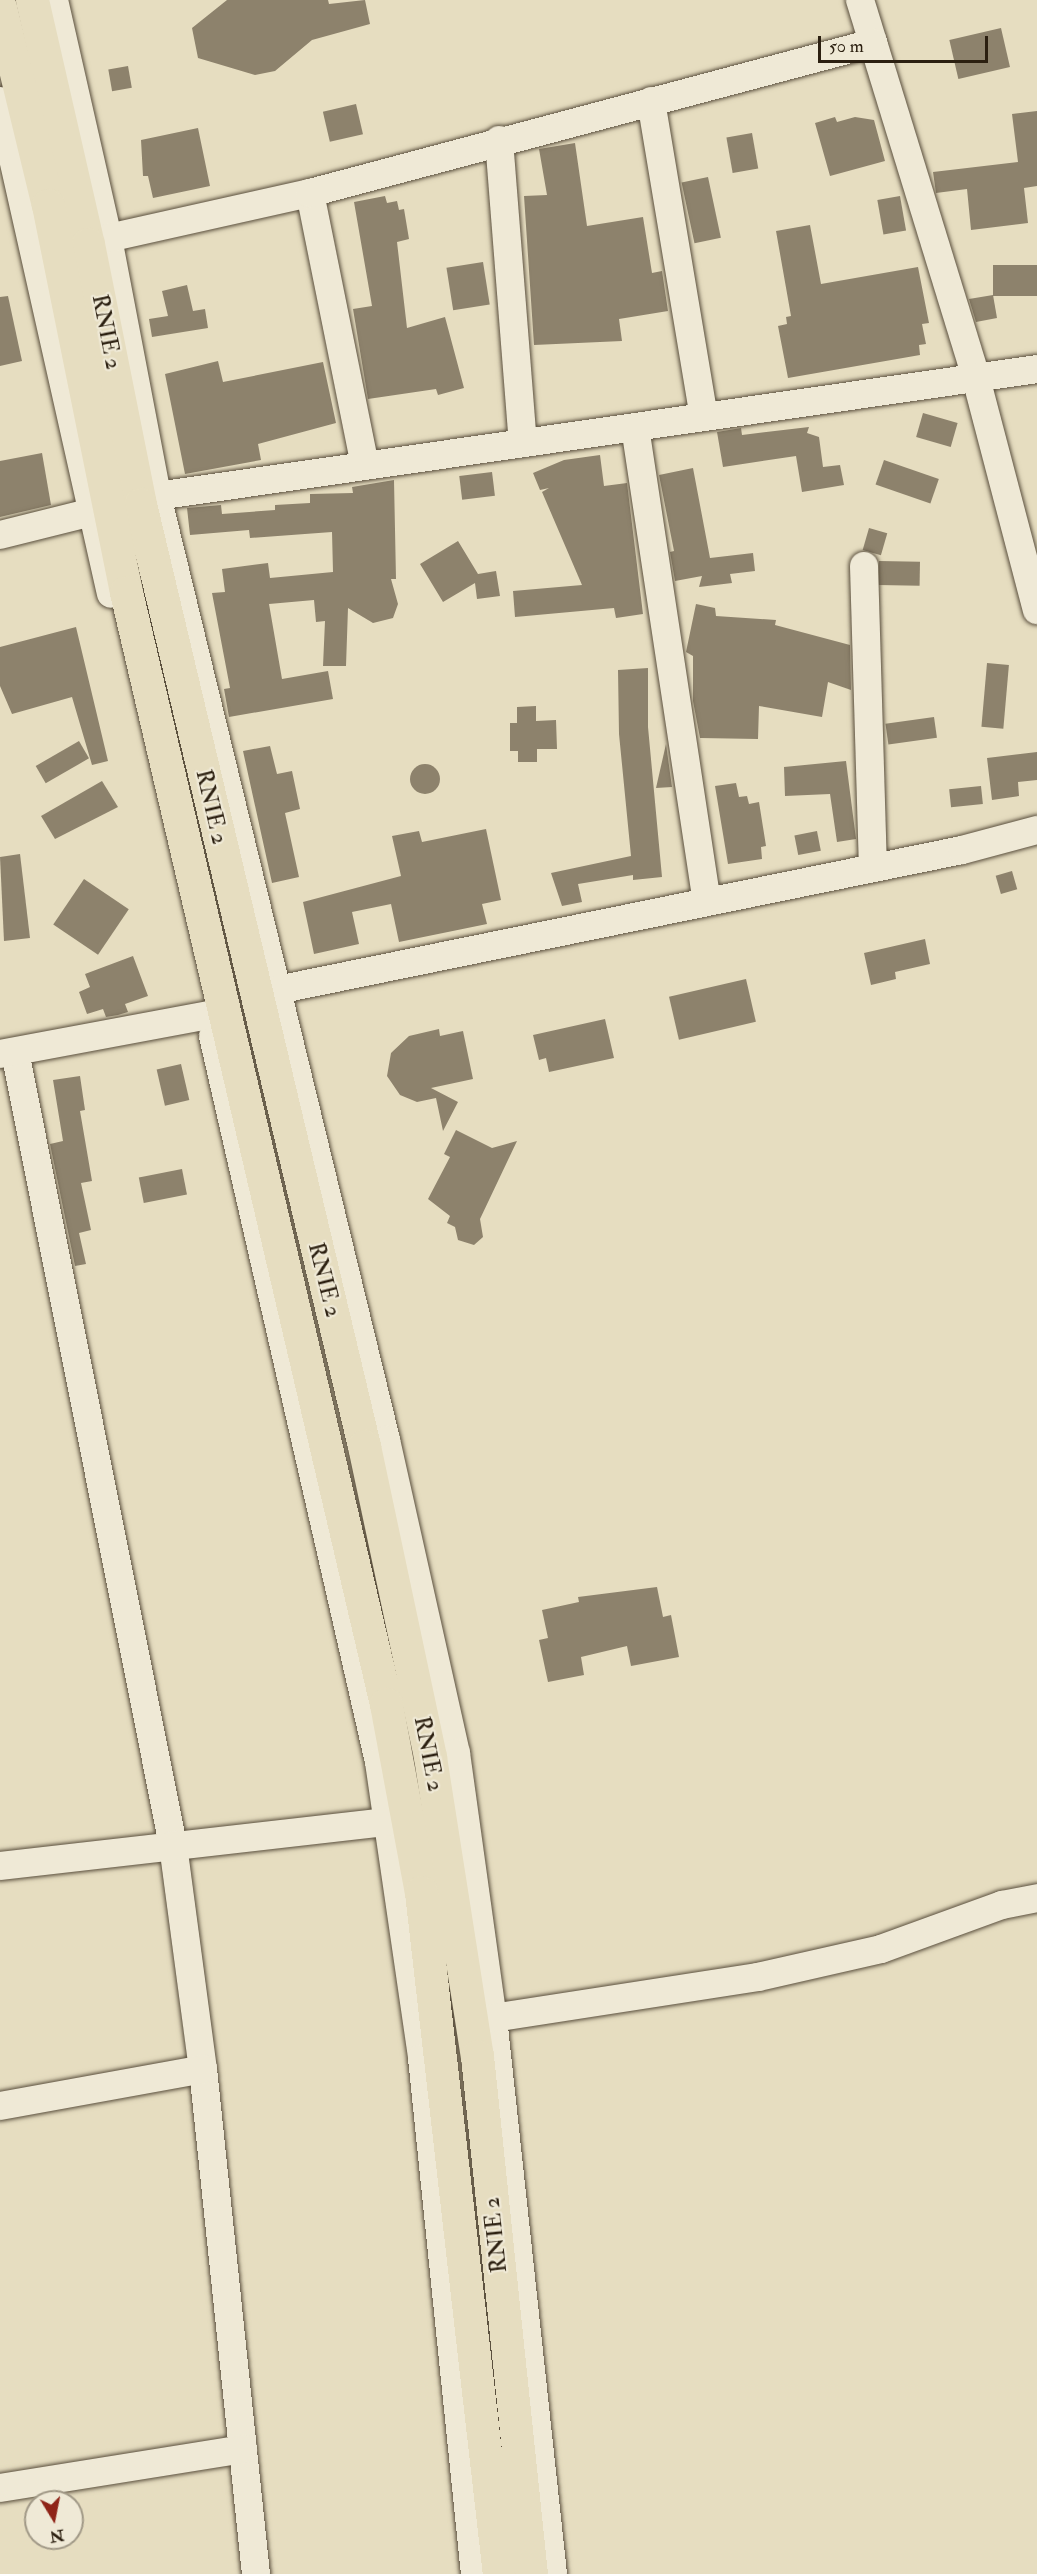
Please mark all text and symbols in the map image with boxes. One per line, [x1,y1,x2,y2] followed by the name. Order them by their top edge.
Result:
[821,24,990,62] scale bar
[829,35,864,58] text: 50 m
[86,292,126,372] street label: RNIE 2
[190,767,232,847] street label: RNIE 2
[302,1240,346,1320] street label: RNIE 2
[408,1714,448,1794] street label: RNIE 2
[479,2196,513,2274] street label: RNIE 2
[24,2490,84,2550] north arrow
[48,2525,66,2547] text: N

